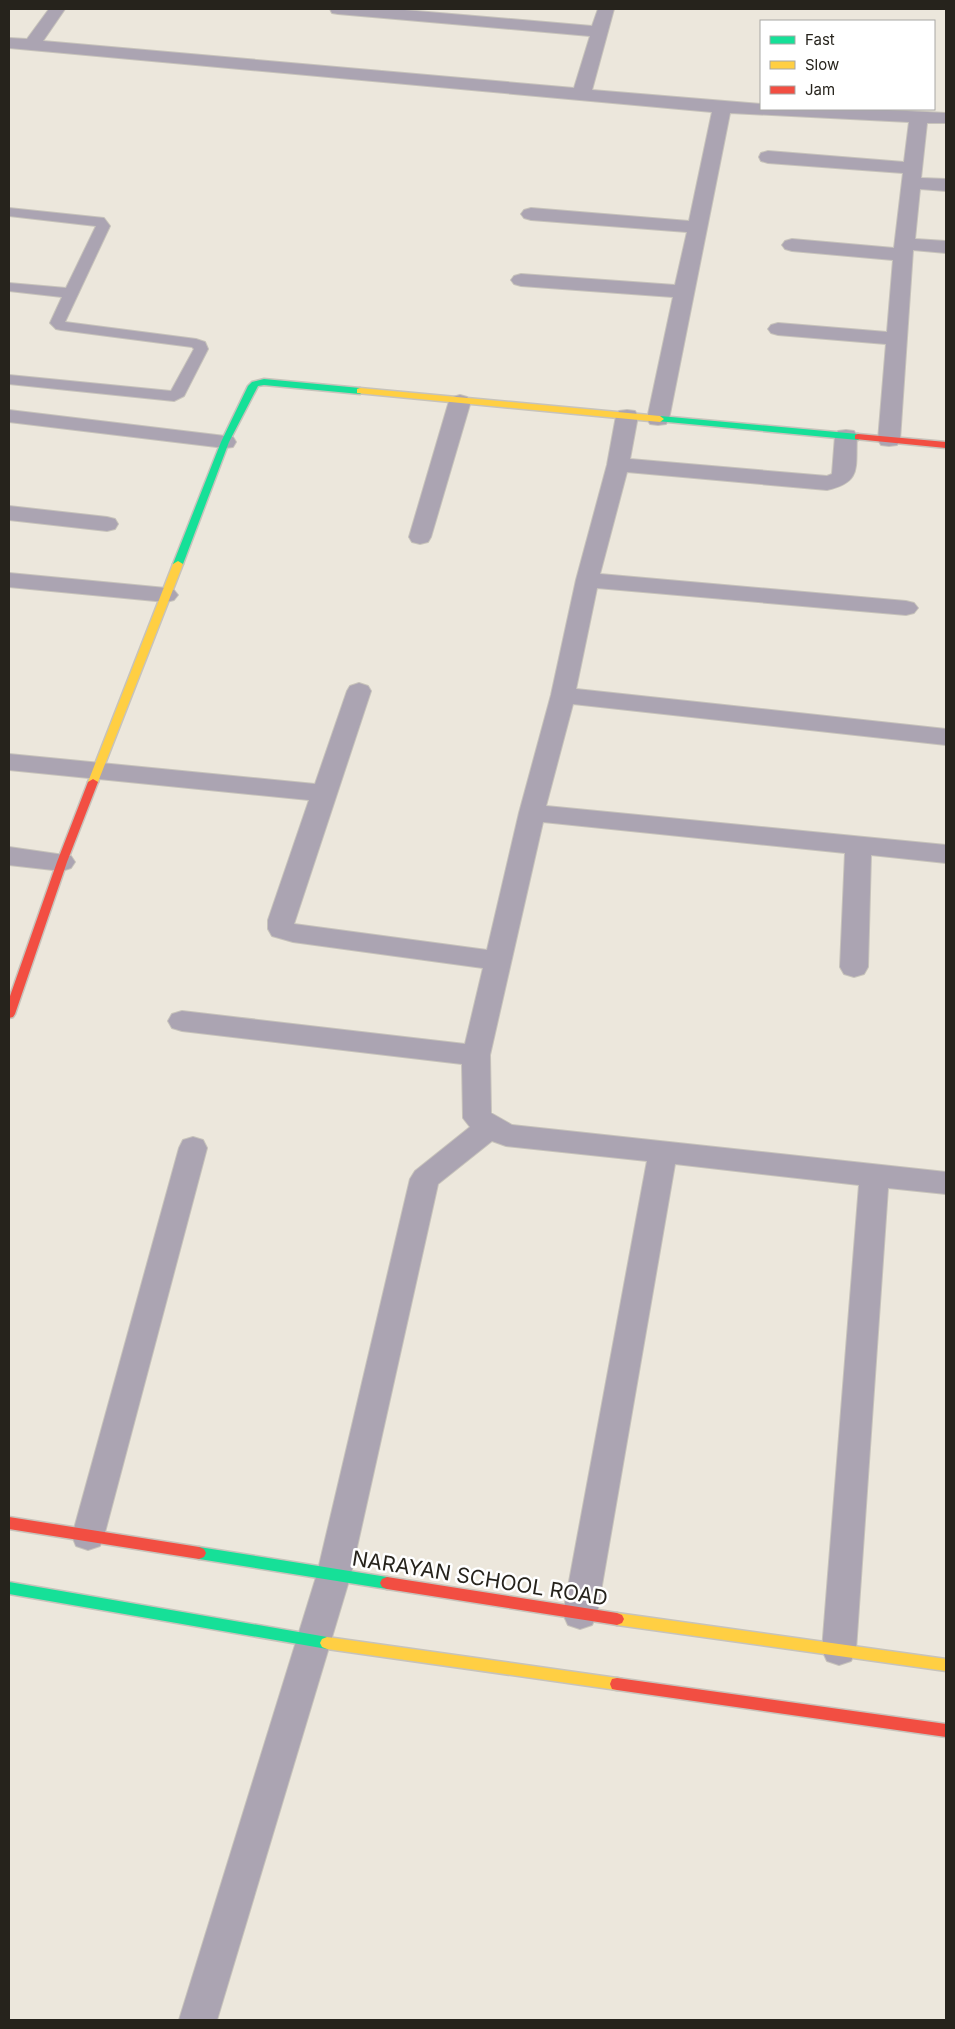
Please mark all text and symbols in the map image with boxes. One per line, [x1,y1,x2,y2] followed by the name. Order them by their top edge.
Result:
[760,20,935,110] legend
[805,30,835,49] text: Fast
[805,55,839,74] text: Slow
[805,80,835,99] text: Jam
[350,1545,610,1611] street label: NARAYAN SCHOOL ROAD

